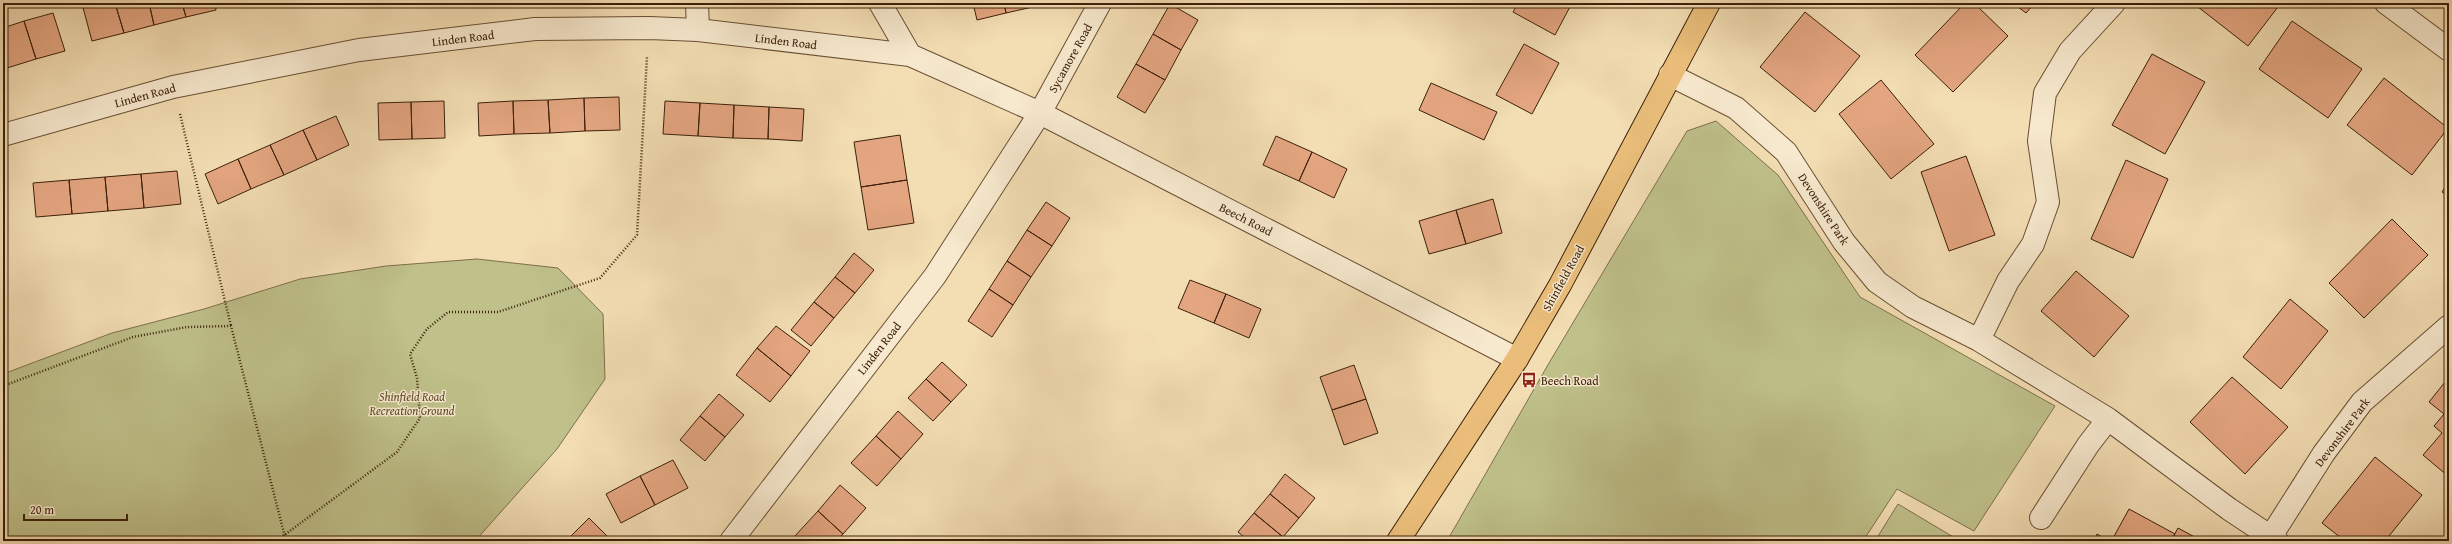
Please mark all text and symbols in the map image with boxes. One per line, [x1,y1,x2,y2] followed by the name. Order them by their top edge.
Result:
[1044,20,1096,96] street label: Sycamore Road
[431,26,496,50] street label: Linden Road
[754,29,819,53] street label: Linden Road
[113,79,178,111] street label: Linden Road
[1794,170,1854,249] street label: Devonshire Park
[1216,198,1276,240] street label: Beech Road
[1538,241,1588,314] street label: Shinfield Road
[853,318,905,378] street label: Linden Road
[1520,371,1538,389] bus stop icon: Beech Road
[1541,372,1599,389] place label: Beech Road
[369,388,455,419] park label: Shinfield Road Recreation Ground
[2310,393,2374,470] street label: Devonshire Park
[24,496,127,522] scale bar
[30,501,54,518] text: 20 m

